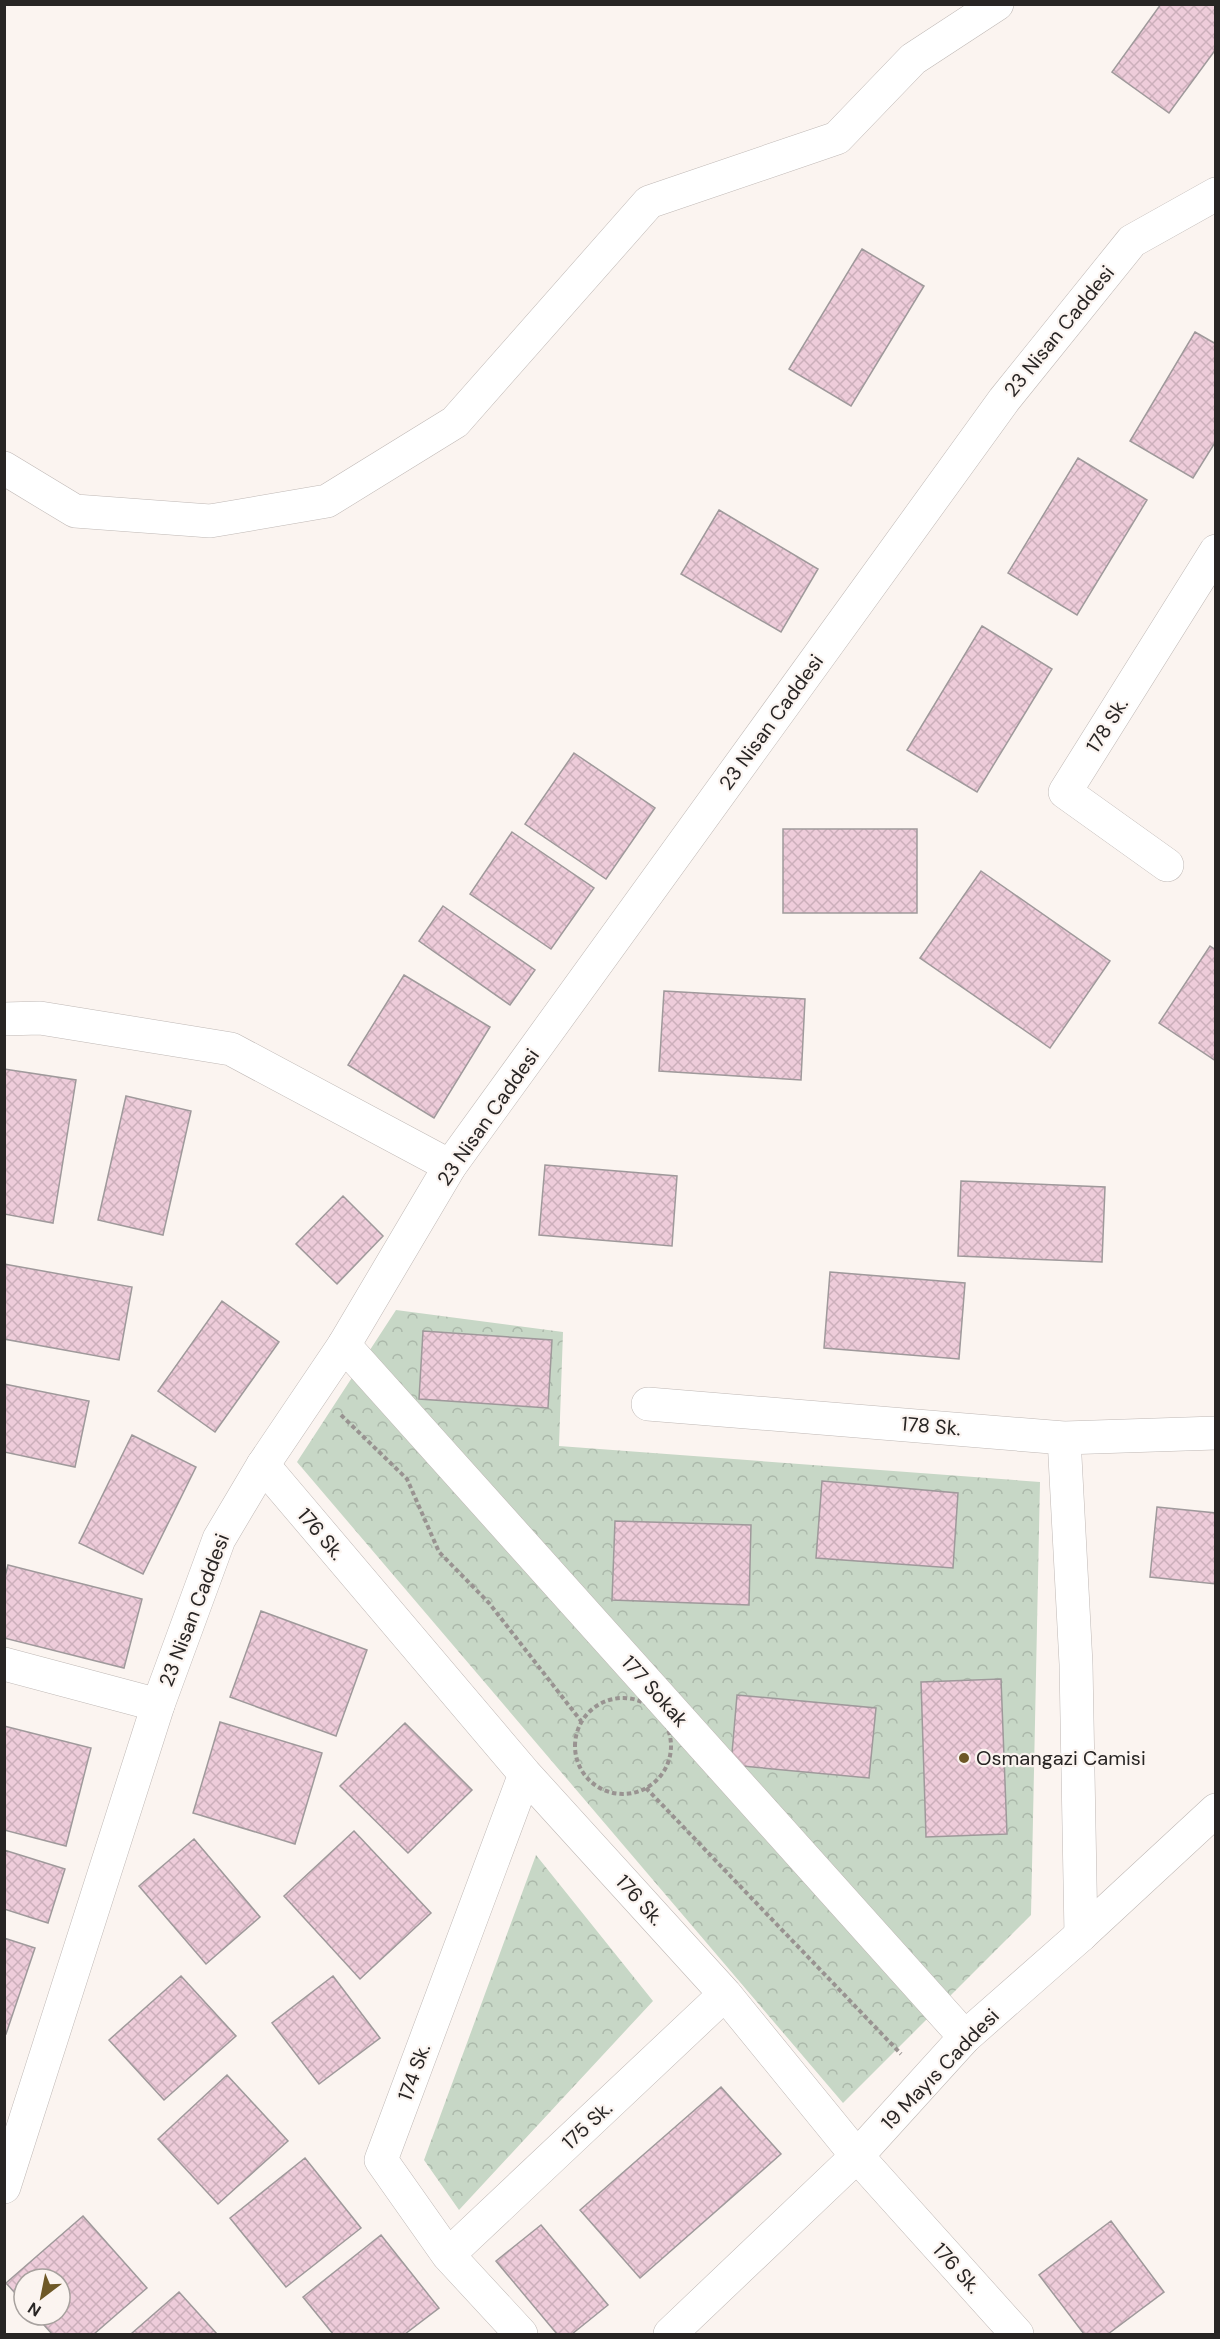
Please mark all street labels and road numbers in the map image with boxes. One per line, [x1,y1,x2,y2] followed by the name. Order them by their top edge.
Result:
[998,260,1120,402] street label: 23 Nisan Caddesi
[713,649,829,795] street label: 23 Nisan Caddesi
[1080,693,1134,757] street label: 178 Sk.
[431,1043,545,1191] street label: 23 Nisan Caddesi
[900,1410,962,1442] street label: 178 Sk.
[292,1503,350,1565] street label: 176 Sk.
[153,1530,235,1690] street label: 23 Nisan Caddesi
[616,1650,694,1732] street label: 177 Sokak
[610,1869,670,1931] street label: 176 Sk.
[875,2003,1005,2135] street label: 19 Mayıs Caddesi
[392,2040,436,2104] street label: 174 Sk.
[556,2095,618,2155] street label: 175 Sk.
[927,2237,987,2299] street label: 176 Sk.

